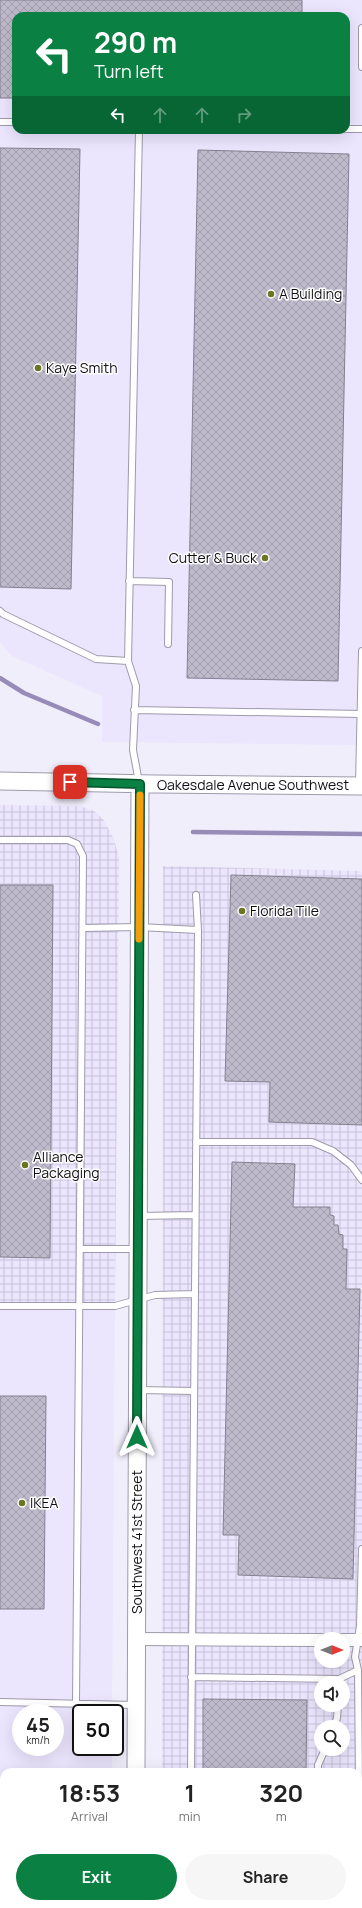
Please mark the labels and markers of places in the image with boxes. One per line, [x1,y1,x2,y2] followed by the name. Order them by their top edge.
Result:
[279,284,342,303] place label: A Building
[266,289,276,299] marker: A Building
[46,358,117,377] place label: Kaye Smith
[33,363,43,373] marker: Kaye Smith
[169,548,258,567] place label: Cutter & Buck
[260,553,270,563] marker: Cutter & Buck
[53,765,87,799] pin
[250,901,319,920] place label: Florida Tile
[237,906,247,916] marker: Florida Tile
[33,1147,100,1182] place label: Alliance Packaging
[20,1160,30,1170] marker: Alliance Packaging
[30,1493,59,1512] place label: IKEA
[17,1498,27,1508] marker: IKEA

